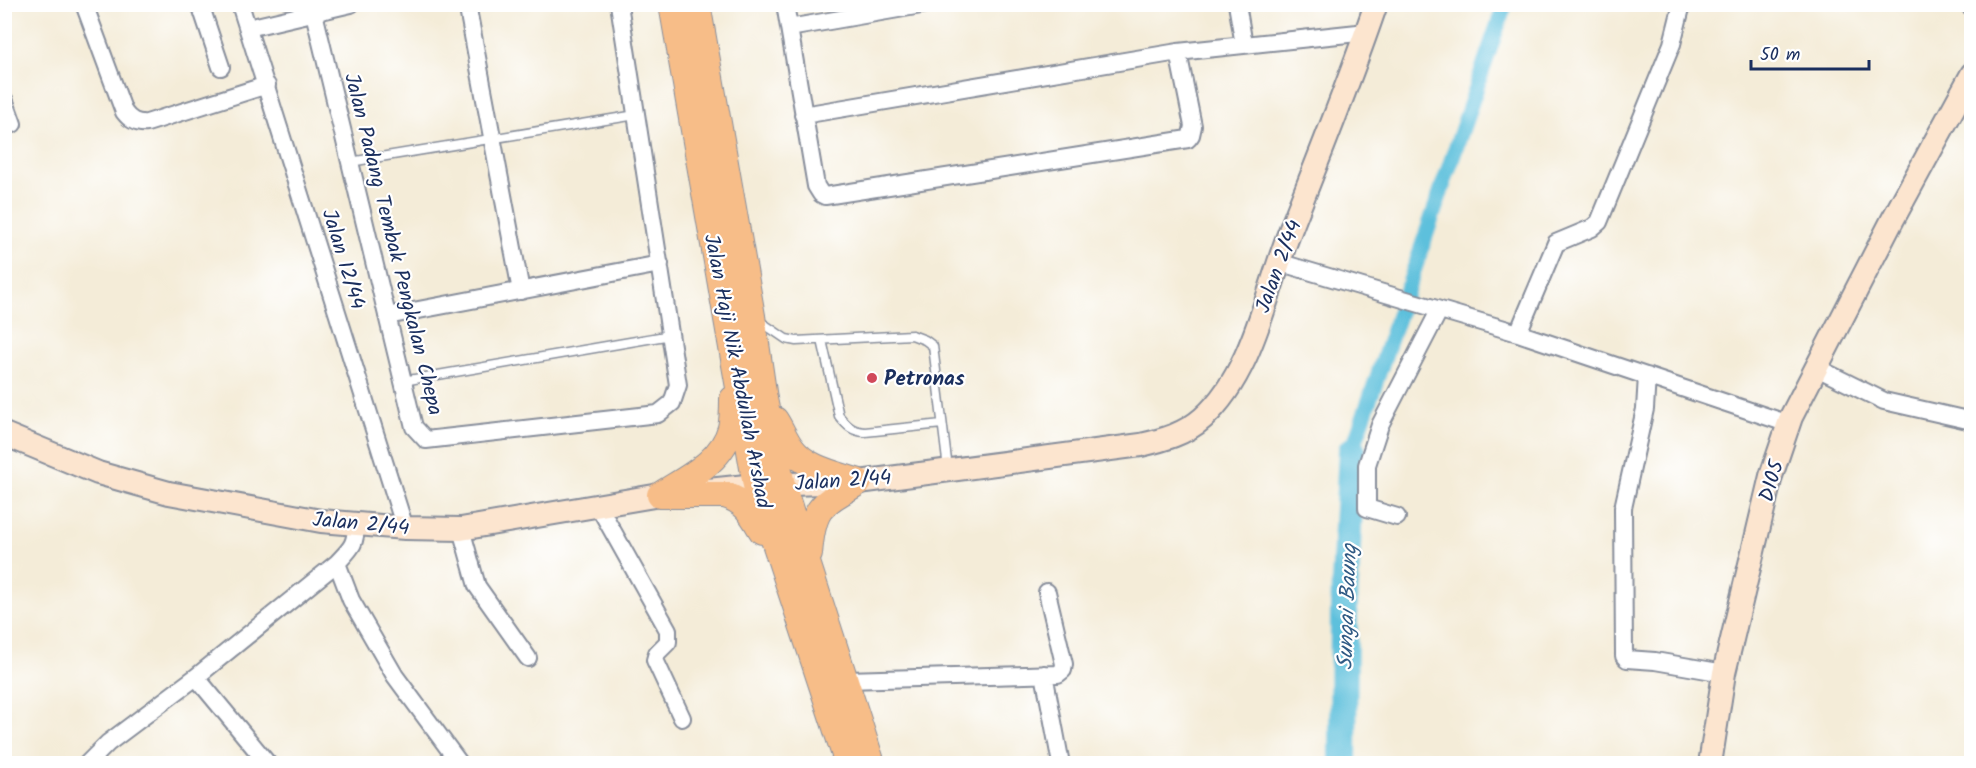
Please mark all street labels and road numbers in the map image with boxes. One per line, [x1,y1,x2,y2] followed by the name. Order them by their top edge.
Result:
[334,70,451,419] street label: Jalan Padang Tembak Pengkalan Chepa
[312,205,373,314] street label: Jalan 12/44
[1247,215,1312,318] street label: Jalan 2/44
[694,231,779,512] street label: Jalan Haji Nik Abdullah Arshad
[1751,455,1795,506] street label: D105
[794,462,893,501] street label: Jalan 2/44
[311,504,411,545] street label: Jalan 2/44

